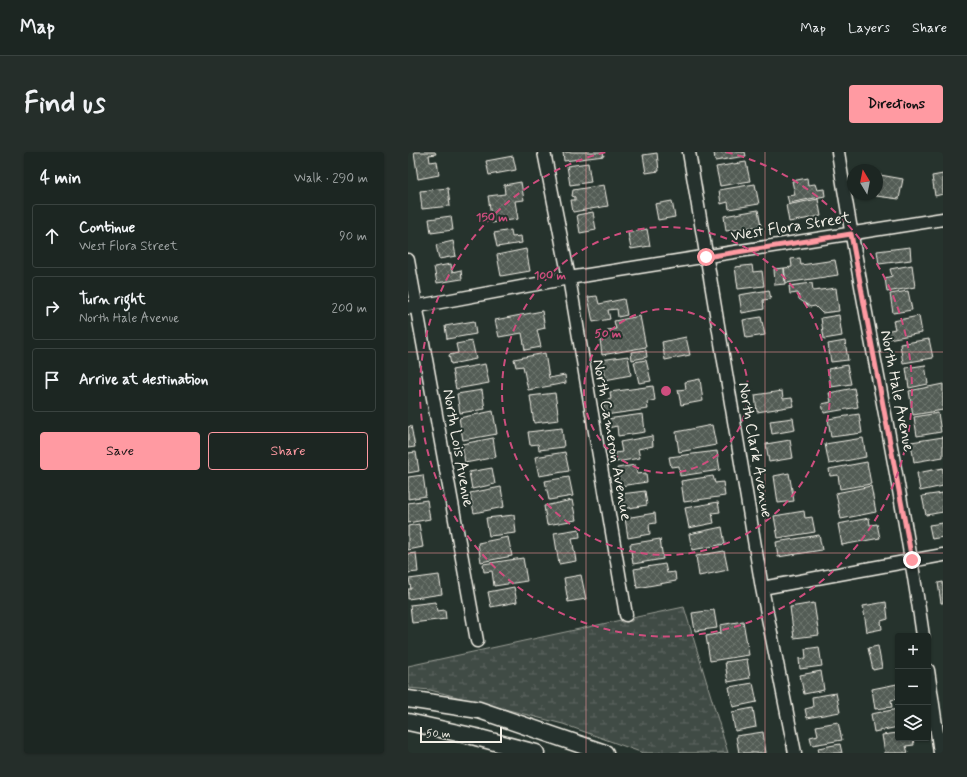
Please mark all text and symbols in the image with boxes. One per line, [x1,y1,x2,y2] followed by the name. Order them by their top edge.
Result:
[20,15,55,40] text: Map
[800,19,826,37] text: Map
[848,19,890,37] text: Layers
[912,19,947,37] text: Share
[849,85,943,123] button: Directions
[24,86,105,123] text: Find us
[847,164,883,200] north arrow
[40,167,81,189] text: 4 min
[294,170,368,187] text: Walk · 290 m
[729,207,853,247] street label: West Flora Street
[476,210,508,226] text: 150 m
[79,218,135,238] text: Continue
[41,225,63,247] icon: ahead
[339,228,367,245] text: 90 m
[79,238,178,255] text: West Flora Street
[697,248,715,266] route start
[534,268,567,284] text: 100 m
[79,290,146,310] text: Turn right
[41,297,63,319] icon: right
[332,300,367,317] text: 200 m
[79,310,179,327] text: North Hale Avenue
[595,326,622,342] text: 50 m
[875,328,919,454] street label: North Hale Avenue
[587,358,637,523] street label: North Cameron Avenue
[41,369,63,391] icon: arrive
[79,370,208,390] text: Arrive at destination
[733,381,777,519] street label: North Clark Avenue
[659,384,673,398] centre of rings
[437,387,479,509] street label: North Lois Avenue
[40,432,200,470] button: Save
[208,432,368,470] button: Share
[903,551,921,569] route end
[895,633,931,741] map controls
[895,633,931,669] button: +
[895,669,931,705] button: −
[895,705,931,741] button: layers
[420,725,502,744] scale bar
[426,727,451,741] text: 50 m

